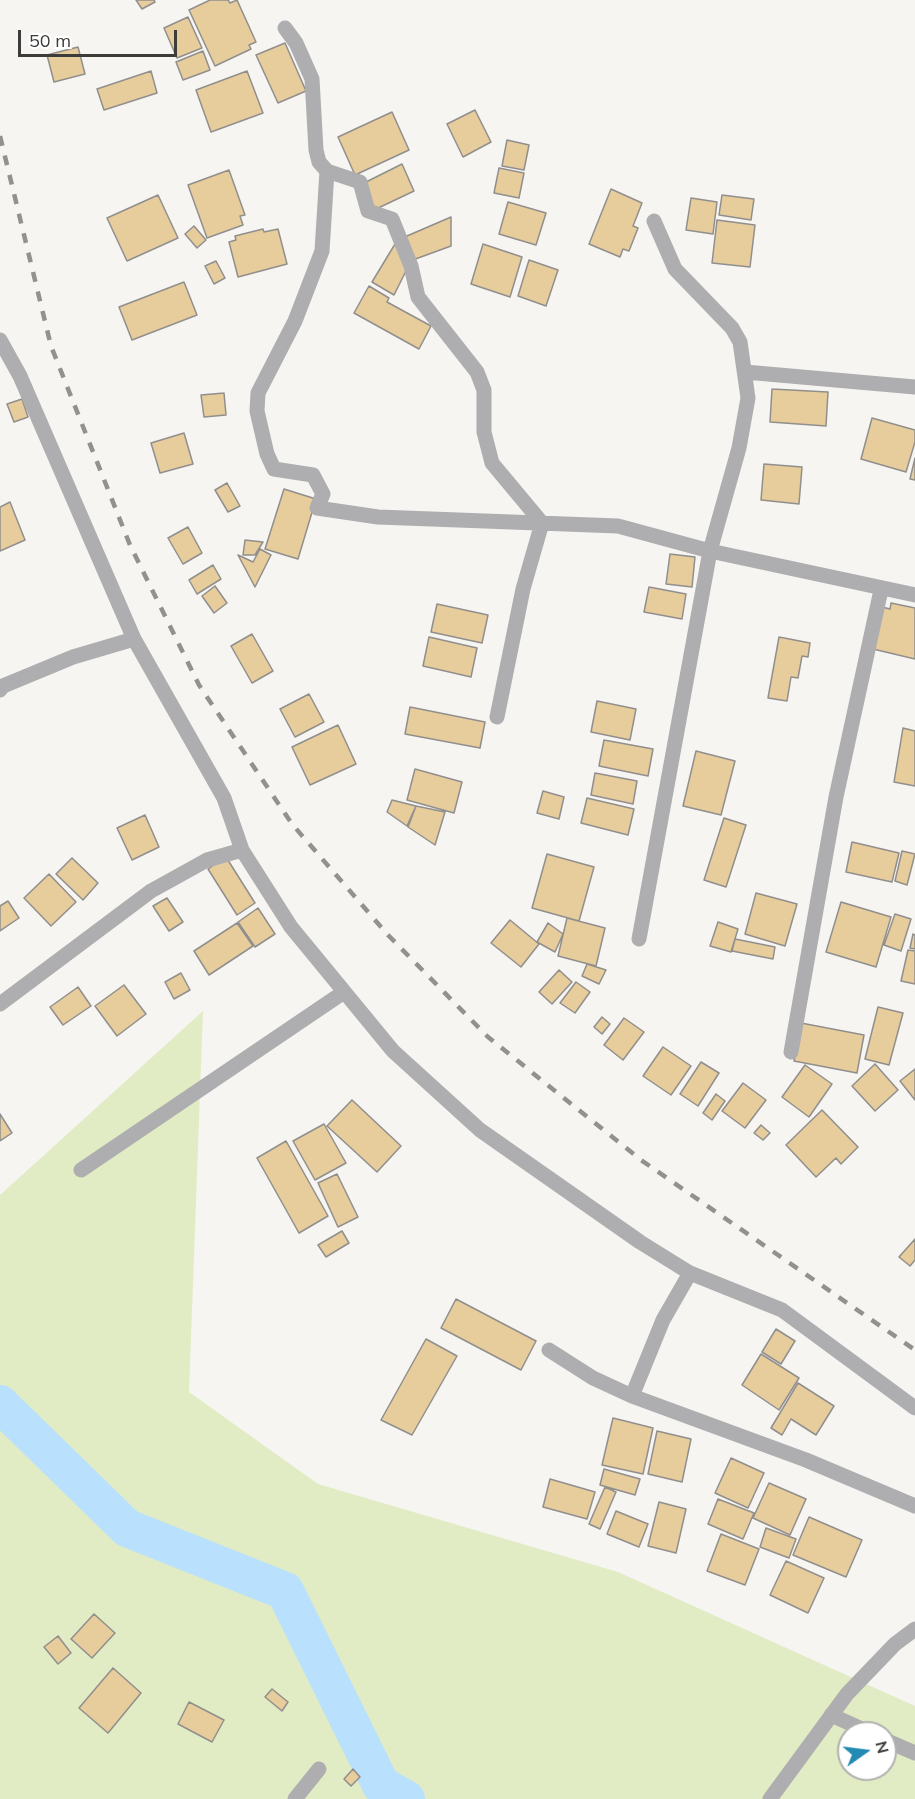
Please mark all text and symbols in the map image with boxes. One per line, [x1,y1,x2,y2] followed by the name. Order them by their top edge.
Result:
[21,18,180,56] scale bar
[29,29,71,52] text: 50 m
[837,1721,897,1781] north arrow
[871,1739,894,1755] text: N

